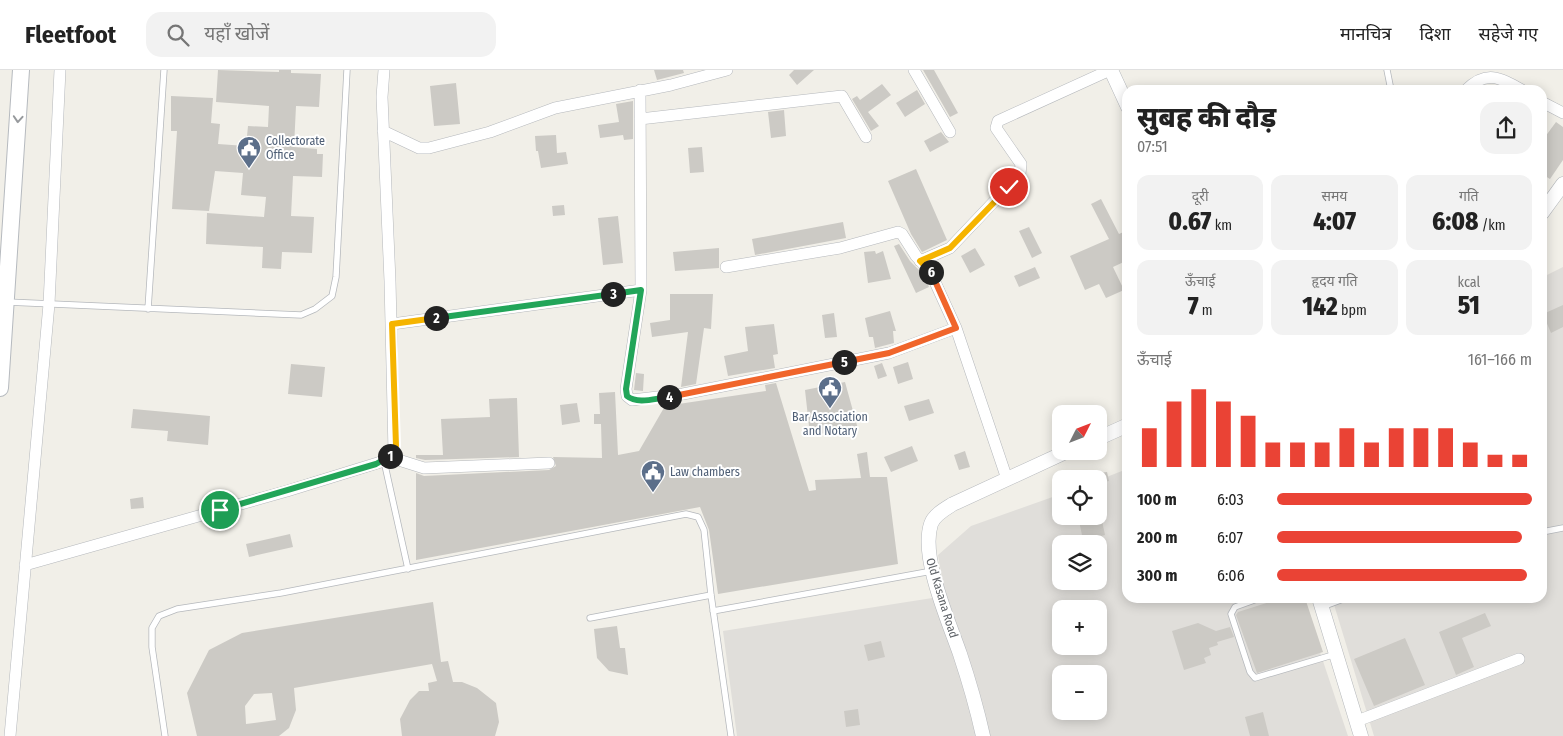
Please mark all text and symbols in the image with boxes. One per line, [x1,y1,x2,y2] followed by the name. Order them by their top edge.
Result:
[146,12,496,57] search box
[25,21,116,49] text: Fleetfoot
[164,21,192,49] icon: search
[204,22,269,45] text: यहाँ खोजें
[1340,23,1391,45] text: मानचित्र
[1419,23,1451,45] text: दिशा
[1479,23,1538,45] text: सहेजे गए
[1137,101,1276,134] text: सुबह की दौड़
[1480,102,1532,154] button: share
[13,115,24,123] one-way arrow
[266,134,325,162] place label: Collectorate Office
[236,135,262,169] public building icon: Collectorate Office
[1137,137,1168,156] text: 07:51
[988,166,1030,208] pin
[995,173,1023,201] icon: check
[1192,188,1209,205] text: दूरी
[1322,188,1347,205] text: समय
[1459,188,1479,205] text: गति
[1168,207,1211,237] text: 0.67
[1313,207,1356,237] text: 4:07
[1432,207,1478,237] text: 6:08
[1211,217,1232,234] text: km
[1478,217,1506,234] text: /km
[918,260,944,284] pin: 6
[928,264,935,281] text: 6
[1185,273,1215,290] text: ऊँचाई
[1311,273,1358,290] text: हृदय गति
[1457,274,1480,291] text: kcal
[600,282,626,306] pin: 3
[610,286,617,303] text: 3
[1458,291,1480,321] text: 51
[1188,292,1199,322] text: 7
[1302,292,1338,322] text: 142
[1199,302,1213,319] text: m
[1338,302,1367,319] text: bpm
[424,306,448,330] pin: 2
[433,310,440,327] text: 2
[832,350,856,374] pin: 5
[1137,350,1172,369] text: ऊँचाई
[1468,350,1532,369] text: 161–166 m
[841,354,848,371] text: 5
[817,375,843,409] public building icon: Bar Association and Notary
[656,384,682,410] pin: 4
[666,389,673,406] text: 4
[1052,405,1108,460] north arrow
[1052,405,1107,720] map controls
[792,410,868,438] place label: Bar Association and Notary
[378,444,402,468] pin: 1
[388,448,393,465] text: 1
[640,459,666,493] public building icon: Law chambers
[670,465,740,479] place label: Law chambers
[1052,470,1107,525] button: locate
[199,489,241,531] pin
[1137,490,1177,509] text: 100 m
[1217,490,1244,509] text: 6:03
[206,496,234,524] icon: arrive
[1137,528,1177,547] text: 200 m
[1217,528,1243,547] text: 6:07
[1052,535,1107,590] button: layers
[923,556,961,640] street label: Old Kasana Road
[1137,566,1178,585] text: 300 m
[1217,566,1245,585] text: 6:06
[1052,600,1107,655] button: +
[1052,665,1107,720] button: −

